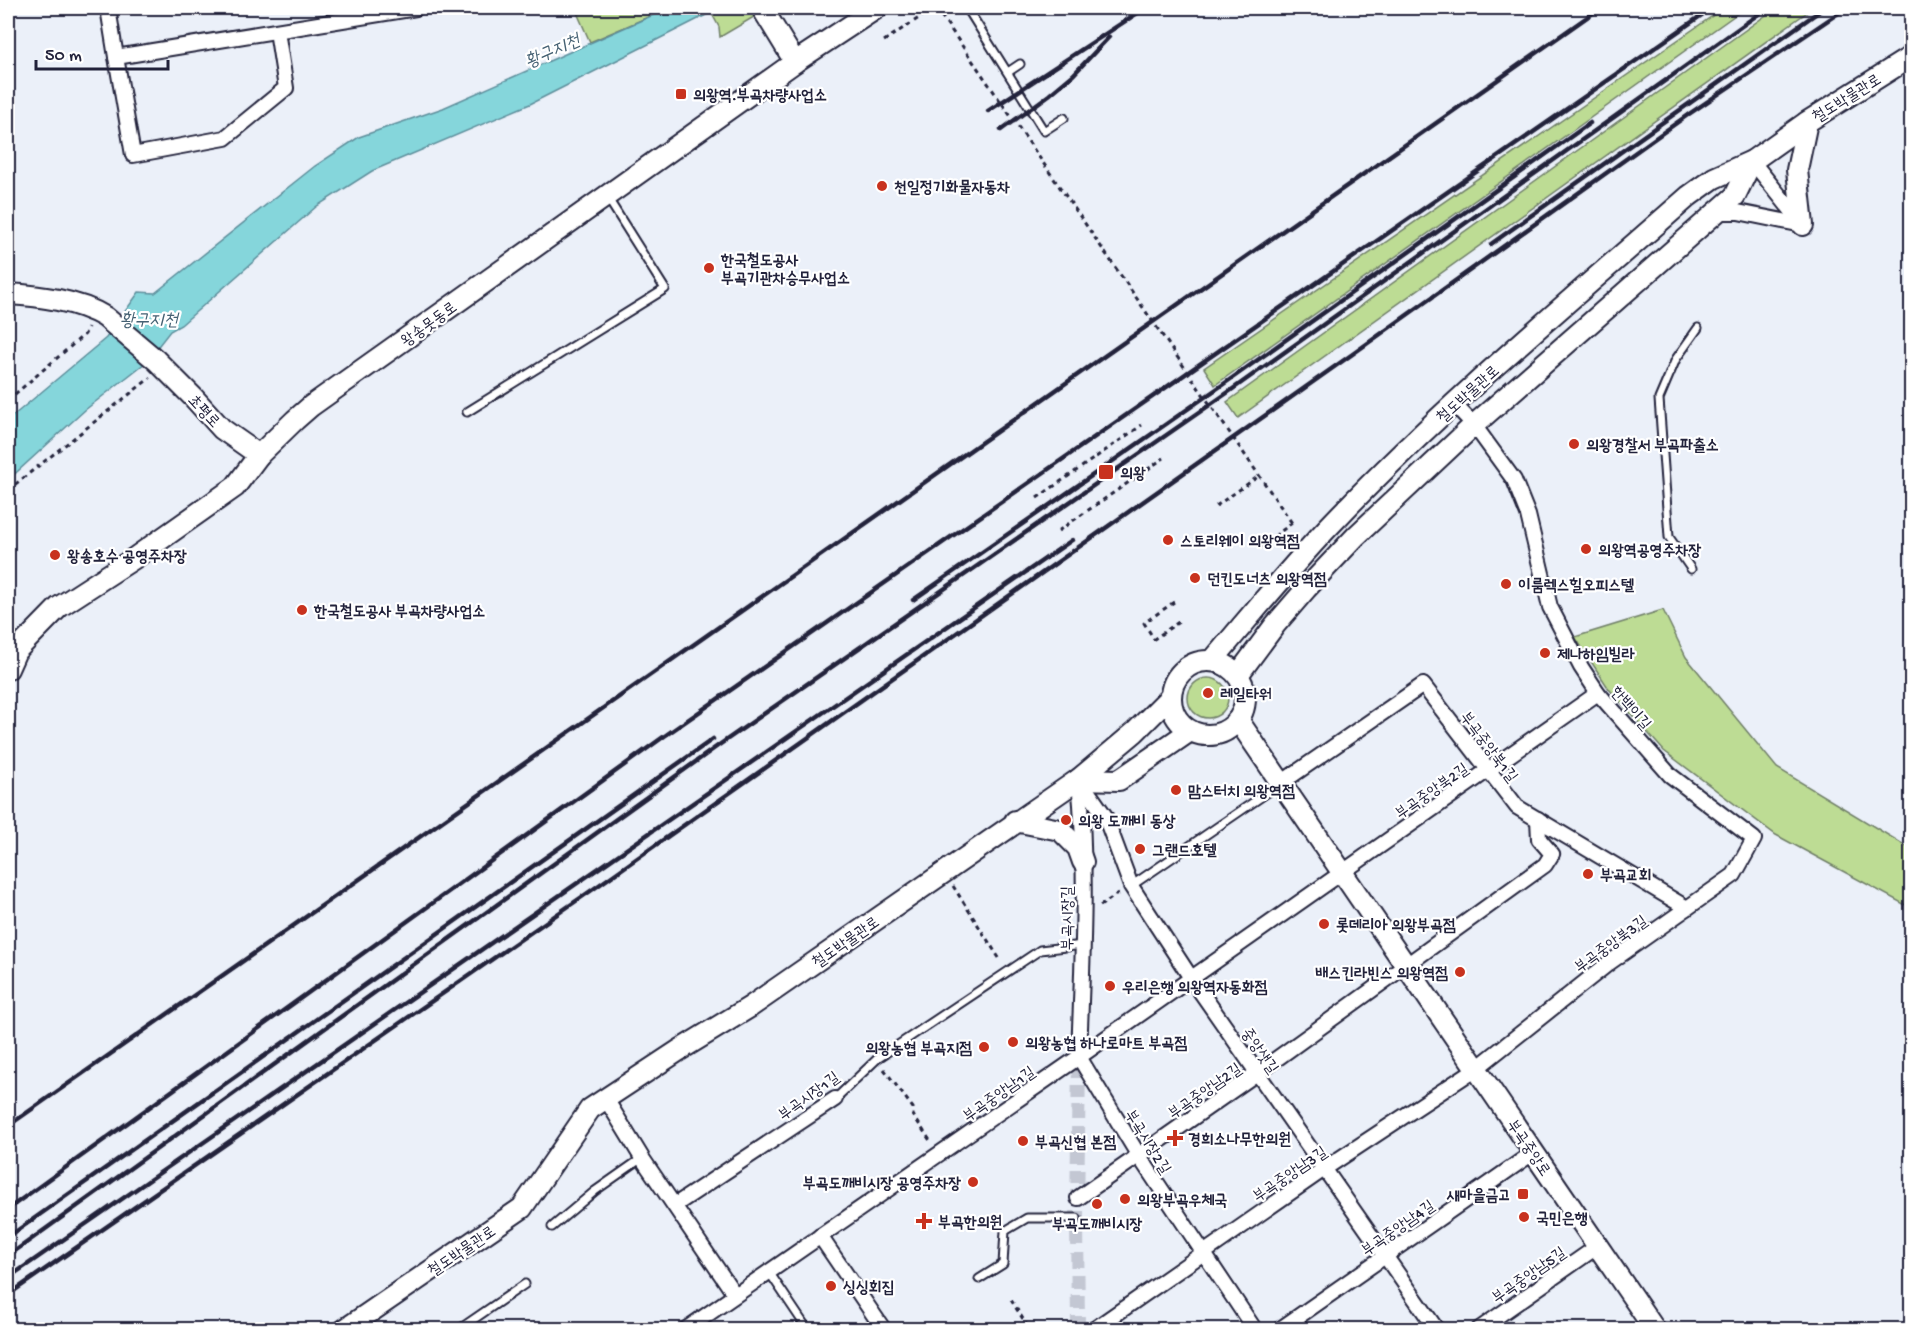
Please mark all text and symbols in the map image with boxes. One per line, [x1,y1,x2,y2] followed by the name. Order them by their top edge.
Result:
[522,30,585,74] water label: 황구지천
[36,33,168,71] scale bar
[45,46,82,67] text: 50 m
[1810,71,1886,128] street label: 철도박물관로
[674,87,688,101] marker: 의왕역.부곡차량사업소
[693,88,827,107] place label: 의왕역.부곡차량사업소
[875,179,889,193] marker: 천일정기화물자동차
[894,179,1010,199] place label: 천일정기화물자동차
[720,252,850,290] place label: 한국철도공사 부곡기관차승무사업소
[702,261,716,275] marker: 한국철도공사 부곡기관차승무사업소
[398,298,462,352] street label: 왕송못동로
[120,311,179,332] water label: 황구지천
[1434,362,1504,429] street label: 철도박물관로
[182,392,223,433] street label: 초평로
[1567,437,1581,451] marker: 의왕경찰서 부곡파출소
[1586,437,1719,457] place label: 의왕경찰서 부곡파출소
[1097,463,1115,481] marker: 의왕
[1120,466,1146,485] place label: 의왕
[1161,533,1175,547] marker: 스토리웨이 의왕역점
[1180,534,1300,553] place label: 스토리웨이 의왕역점
[1579,542,1593,556] marker: 의왕역공영주차장
[1598,543,1701,562] place label: 의왕역공영주차장
[48,548,62,562] marker: 왕송호수 공영주차장
[67,548,187,568] place label: 왕송호수 공영주차장
[1188,571,1202,585] marker: 던킨도너츠 의왕역점
[1207,572,1327,591] place label: 던킨도너츠 의왕역점
[1499,577,1513,591] marker: 이룸렉스힐오피스텔
[1518,577,1635,597] place label: 이룸렉스힐오피스텔
[295,603,309,617] marker: 한국철도공사 부곡차량사업소
[313,603,485,623] place label: 한국철도공사 부곡차량사업소
[1538,646,1552,660] marker: 제나하임빌라
[1557,646,1635,666] place label: 제나하임빌라
[1605,684,1654,735] street label: 한백이길
[1201,686,1215,700] marker: 레일타워
[1220,687,1272,706] place label: 레일타워
[1454,709,1520,787] street label: 부곡중앙북1길
[1393,761,1473,825] street label: 부곡중앙북2길
[1169,783,1183,797] marker: 맘스터치 의왕역점
[1188,784,1295,803] place label: 맘스터치 의왕역점
[1059,813,1073,827] marker: 의왕 도깨비 동상
[1078,814,1176,833] place label: 의왕 도깨비 동상
[1133,842,1147,856] marker: 그랜드호텔
[1152,843,1218,862] place label: 그랜드호텔
[1581,867,1595,881] marker: 부곡교회
[1600,867,1652,887] place label: 부곡교회
[1060,886,1079,950] street label: 부곡시장길
[809,913,884,974] street label: 철도박물관로
[1572,913,1652,979] street label: 부곡중앙북3길
[1317,917,1331,931] marker: 롯데리아 의왕부곡점
[1336,917,1456,937] place label: 롯데리아 의왕부곡점
[1453,965,1467,979] marker: 배스킨라빈스 의왕역점
[1315,966,1448,985] place label: 배스킨라빈스 의왕역점
[1103,979,1117,993] marker: 우리은행 의왕역자동화점
[1122,980,1268,999] place label: 우리은행 의왕역자동화점
[1236,1025,1281,1079] street label: 중앙샛길
[1006,1035,1020,1049] marker: 의왕농협 하나로마트 부곡점
[1025,1036,1187,1055] place label: 의왕농협 하나로마트 부곡점
[977,1040,991,1054] marker: 의왕농협 부곡지점
[865,1041,972,1060] place label: 의왕농협 부곡지점
[1166,1061,1246,1125] street label: 부곡중앙남2길
[960,1064,1040,1128] street label: 부곡중앙남1길
[776,1069,844,1126] street label: 부곡시장1길
[1119,1107,1173,1179] street label: 부곡시장2길
[1501,1117,1553,1181] street label: 부곡중앙로
[1166,1129,1184,1147] marker: 경희소나무한의원
[1188,1131,1291,1151] place label: 경희소나무한의원
[1016,1134,1030,1148] marker: 부곡신협 본점
[1035,1135,1116,1154] place label: 부곡신협 본점
[1250,1144,1332,1208] street label: 부곡중앙남3길
[966,1175,980,1189] marker: 부곡도깨비시장 공영주차장
[803,1176,961,1195] place label: 부곡도깨비시장 공영주차장
[1446,1187,1511,1207] place label: 새마을금고
[1516,1187,1530,1201] marker: 새마을금고
[1118,1192,1132,1206] marker: 의왕부곡우체국
[1137,1193,1227,1212] place label: 의왕부곡우체국
[1090,1197,1104,1211] marker: 부곡도깨비시장
[1359,1198,1439,1262] street label: 부곡중앙남4길
[1517,1210,1531,1224] marker: 국민은행
[1536,1211,1588,1230] place label: 국민은행
[915,1212,933,1230] marker: 부곡한의원
[938,1214,1003,1234] place label: 부곡한의원
[1052,1217,1142,1236] place label: 부곡도깨비시장
[425,1223,500,1282] street label: 철도박물관로
[1489,1244,1571,1309] street label: 부곡중앙남5길
[824,1279,838,1293] marker: 싱싱회집
[843,1279,895,1299] place label: 싱싱회집

